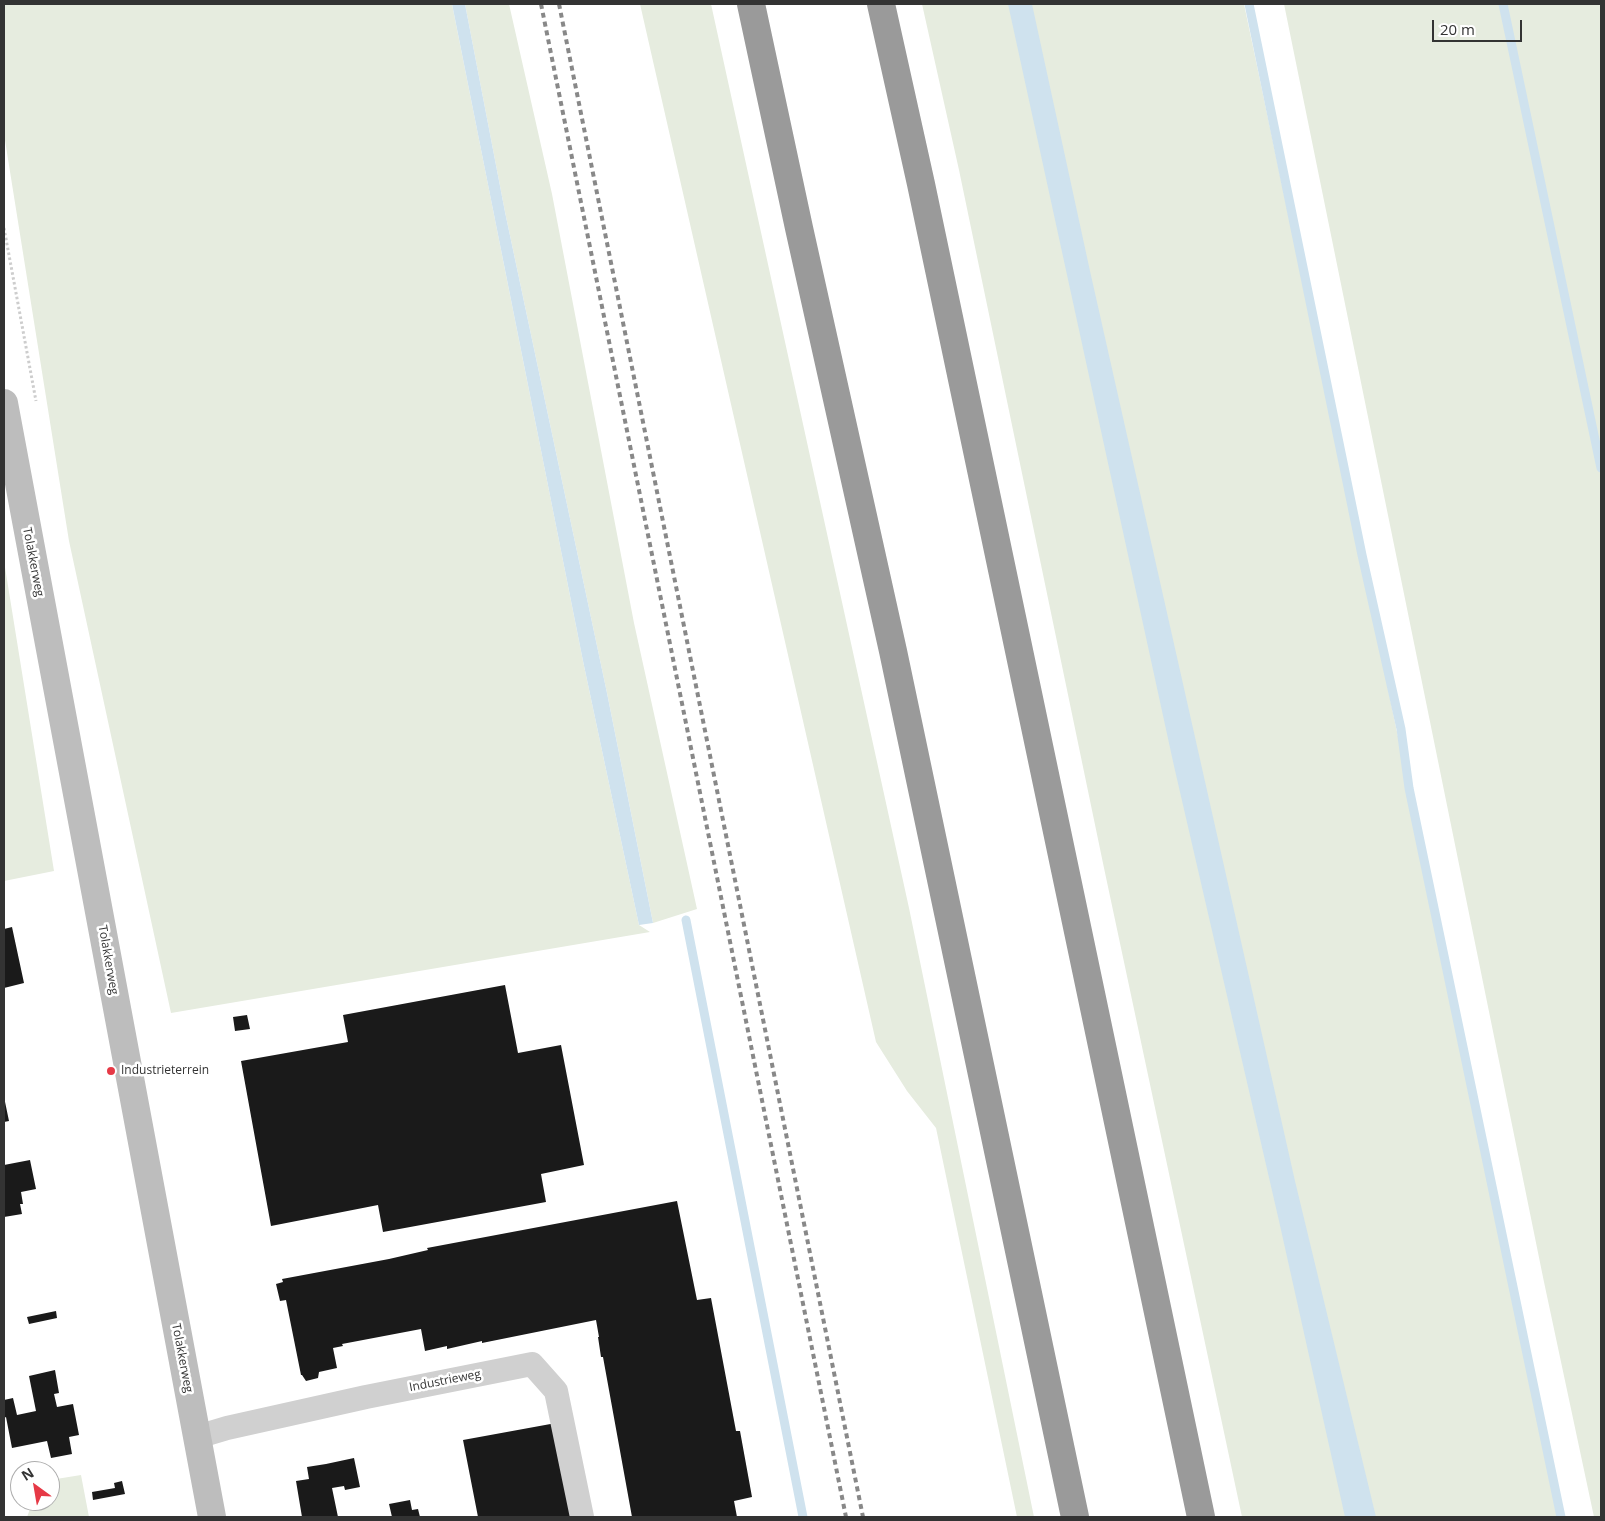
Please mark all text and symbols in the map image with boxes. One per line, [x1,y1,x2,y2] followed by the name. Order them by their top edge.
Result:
[1435,10,1525,42] scale bar
[1440,19,1475,39] text: 20 m
[19,526,47,598] street label: Tolakkerweg
[95,924,121,996] street label: Tolakkerweg
[121,1064,209,1078] place label: Industrieterrein
[105,1065,117,1077] marker: Industrieterrein
[168,1322,196,1394] street label: Tolakkerweg
[408,1367,482,1395] street label: Industrieweg
[10,1461,60,1511] north arrow
[17,1463,37,1485] text: N

